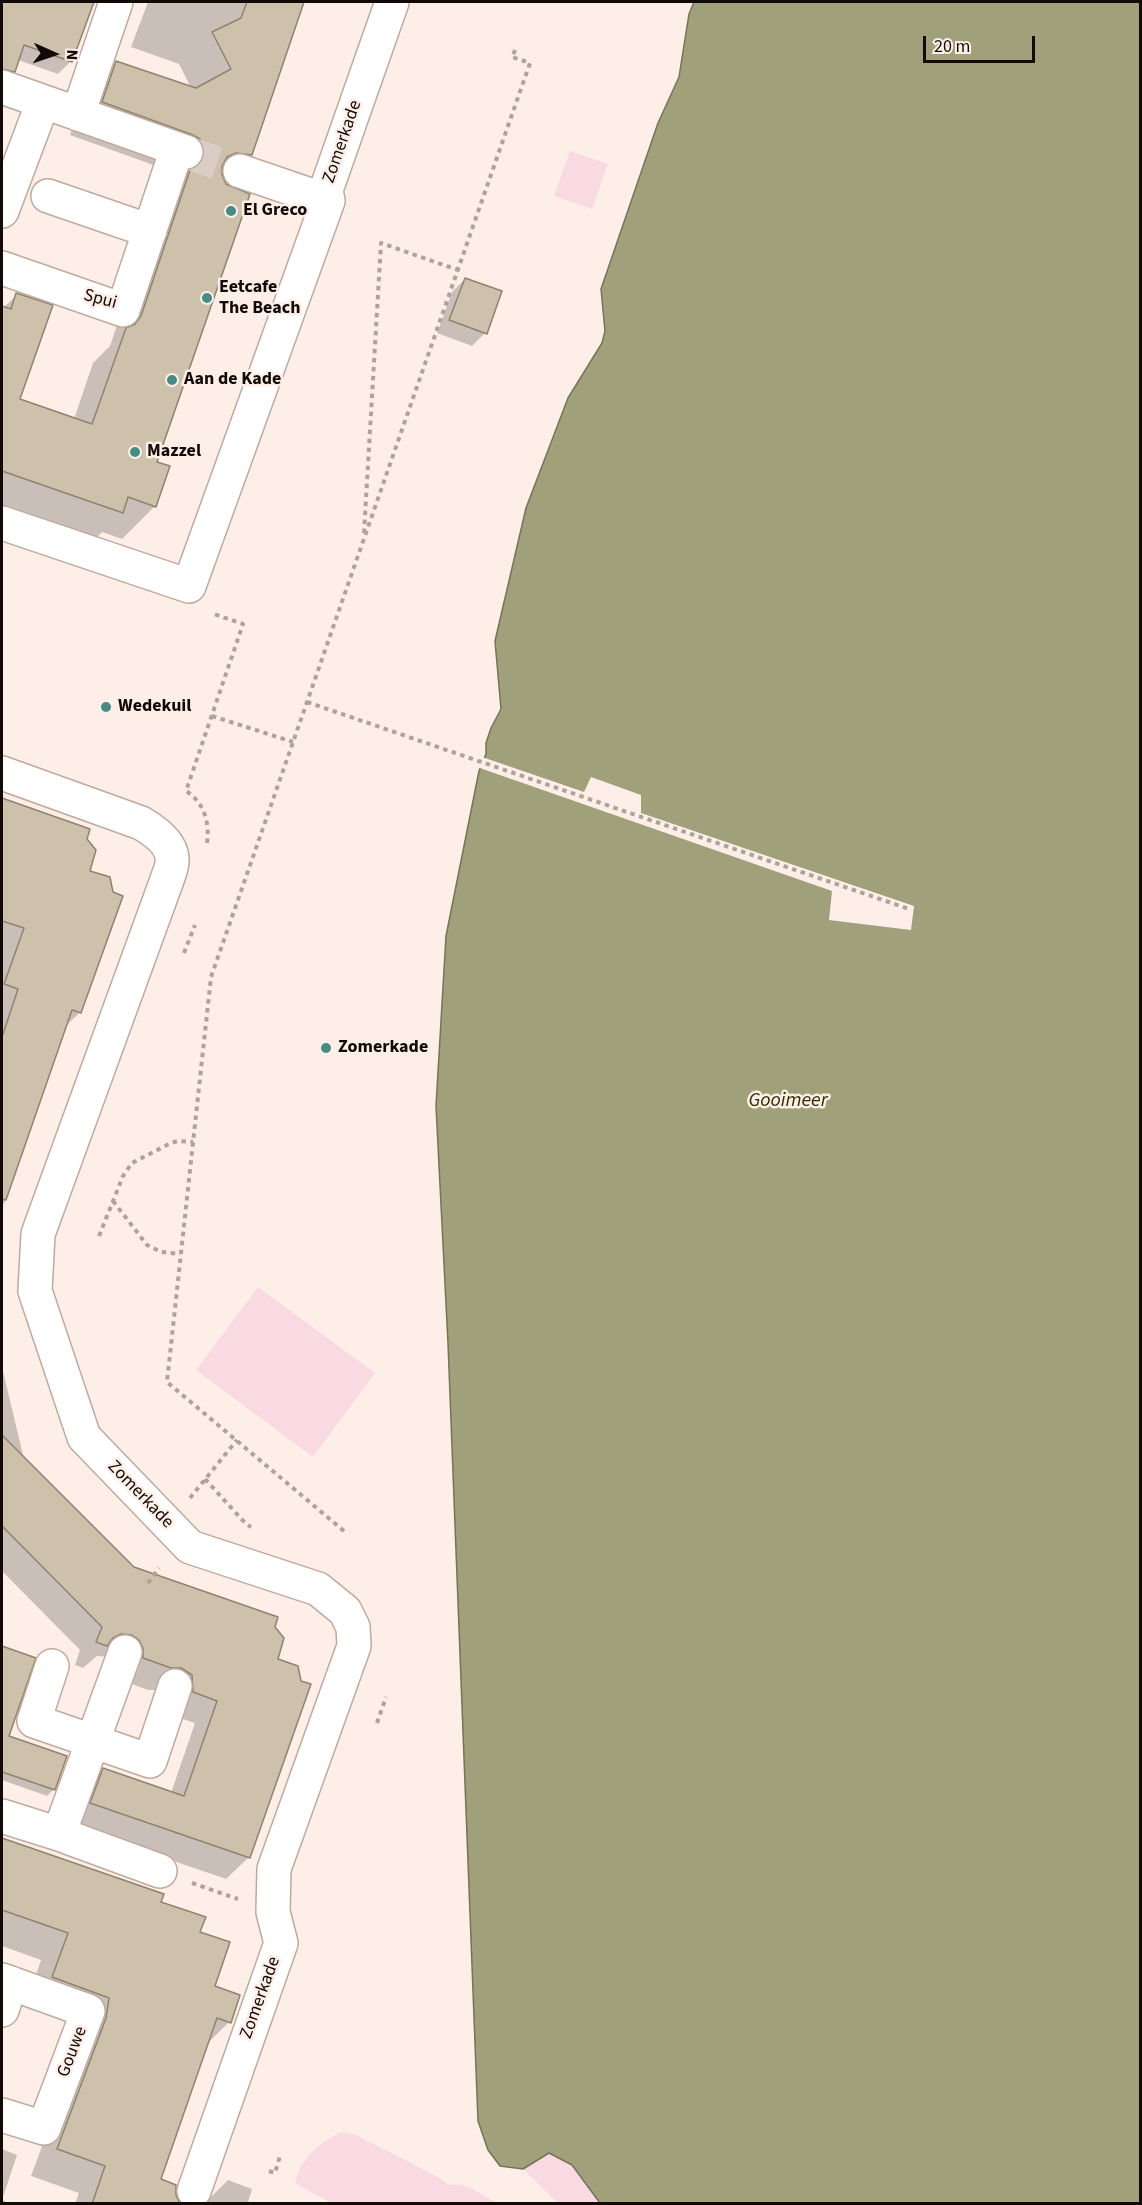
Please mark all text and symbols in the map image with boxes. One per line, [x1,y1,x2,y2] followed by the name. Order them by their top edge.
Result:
[24,24,84,84] north arrow
[926,24,1038,62] scale bar
[934,34,970,59] text: 20 m
[61,49,83,61] text: N
[319,98,367,186] street label: Zomerkade
[243,200,307,222] place label: El Greco
[224,204,238,218] marker: El Greco
[219,277,300,320] place label: Eetcafe The Beach
[81,285,119,315] street label: Spui
[200,291,214,305] marker: Eetcafe The Beach
[184,369,281,391] place label: Aan de Kade
[165,373,179,387] marker: Aan de Kade
[147,441,201,463] place label: Mazzel
[128,445,142,459] marker: Mazzel
[118,696,191,718] place label: Wedekuil
[99,700,113,714] marker: Wedekuil
[338,1037,428,1059] place label: Zomerkade
[319,1041,333,1055] marker: Zomerkade
[748,1090,828,1114] water label: Gooimeer
[102,1457,178,1533] street label: Zomerkade
[236,1954,286,2042] street label: Zomerkade
[54,2024,92,2080] street label: Gouwe

